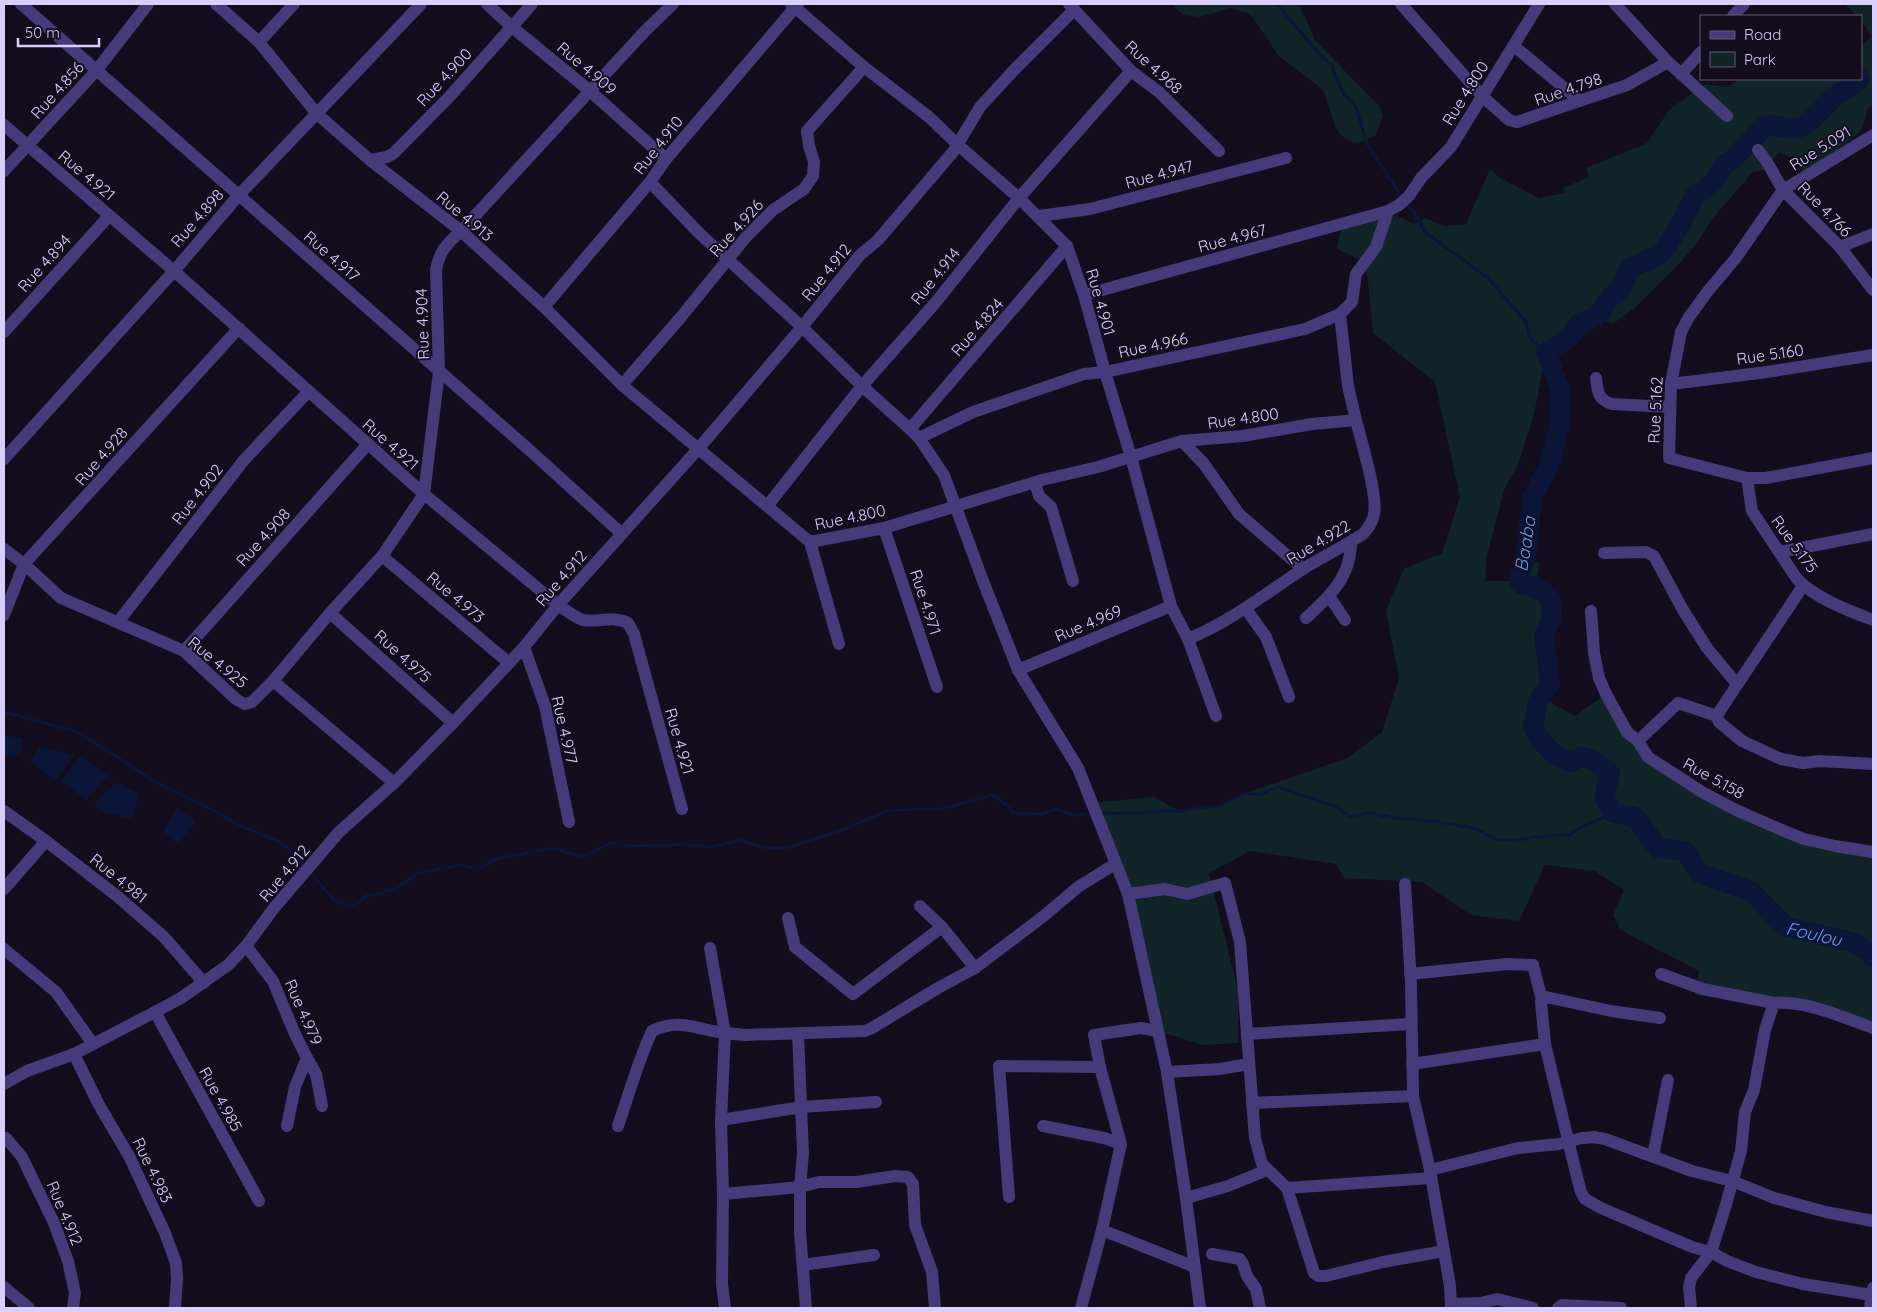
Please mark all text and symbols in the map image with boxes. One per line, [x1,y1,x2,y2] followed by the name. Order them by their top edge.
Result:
[18,15,99,47] scale bar
[1700,15,1862,80] legend
[25,23,60,42] text: 50 m
[1744,25,1781,44] text: Road
[1121,36,1187,98] street label: Rue 4.968
[553,37,621,99] street label: Rue 4.909
[412,44,476,110] street label: Rue 4.900
[1744,50,1776,69] text: Park
[26,57,88,123] street label: Rue 4.856
[1437,57,1493,129] street label: Rue 4.800
[1532,68,1604,110] street label: Rue 4.798
[629,112,687,178] street label: Rue 4.910
[1786,121,1854,175] street label: Rue 5.091
[54,145,120,205] street label: Rue 4.921
[1123,155,1195,193] street label: Rue 4.947
[1794,177,1857,241] street label: Rue 4.766
[166,185,228,251] street label: Rue 4.898
[433,187,497,245] street label: Rue 4.913
[705,195,767,261] street label: Rue 4.926
[1196,219,1268,257] street label: Rue 4.967
[300,226,364,286] street label: Rue 4.917
[13,230,75,296] street label: Rue 4.894
[797,239,855,305] street label: Rue 4.912
[906,243,964,309] street label: Rue 4.914
[1082,266,1120,338] street label: Rue 4.901
[411,288,433,360] street label: Rue 4.904
[946,294,1008,360] street label: Rue 4.824
[1116,328,1190,362] street label: Rue 4.966
[1735,339,1805,369] street label: Rue 5.160
[1643,376,1667,444] street label: Rue 5.162
[1206,403,1280,433] street label: Rue 4.800
[359,414,423,474] street label: Rue 4.921
[70,423,132,489] street label: Rue 4.928
[167,459,227,528] street label: Rue 4.902
[813,500,887,534] street label: Rue 4.800
[232,504,294,570] street label: Rue 4.908
[1767,511,1823,577] street label: Rue 5.175
[1509,514,1541,573] water label: Baaba
[1282,515,1354,569] street label: Rue 4.922
[531,546,591,610] street label: Rue 4.912
[423,567,489,627] street label: Rue 4.973
[906,567,946,637] street label: Rue 4.971
[1051,600,1125,646] street label: Rue 4.969
[370,625,436,687] street label: Rue 4.975
[184,632,252,692] street label: Rue 4.925
[547,694,583,766] street label: Rue 4.977
[661,706,699,776] street label: Rue 4.921
[1680,753,1748,803] street label: Rue 5.158
[254,840,314,906] street label: Rue 4.912
[86,849,152,907] street label: Rue 4.981
[1784,916,1846,951] water label: Foulou
[281,976,327,1048] street label: Rue 4.979
[195,1063,247,1135] street label: Rue 4.985
[129,1134,177,1206] street label: Rue 4.983
[42,1178,88,1248] street label: Rue 4.912

